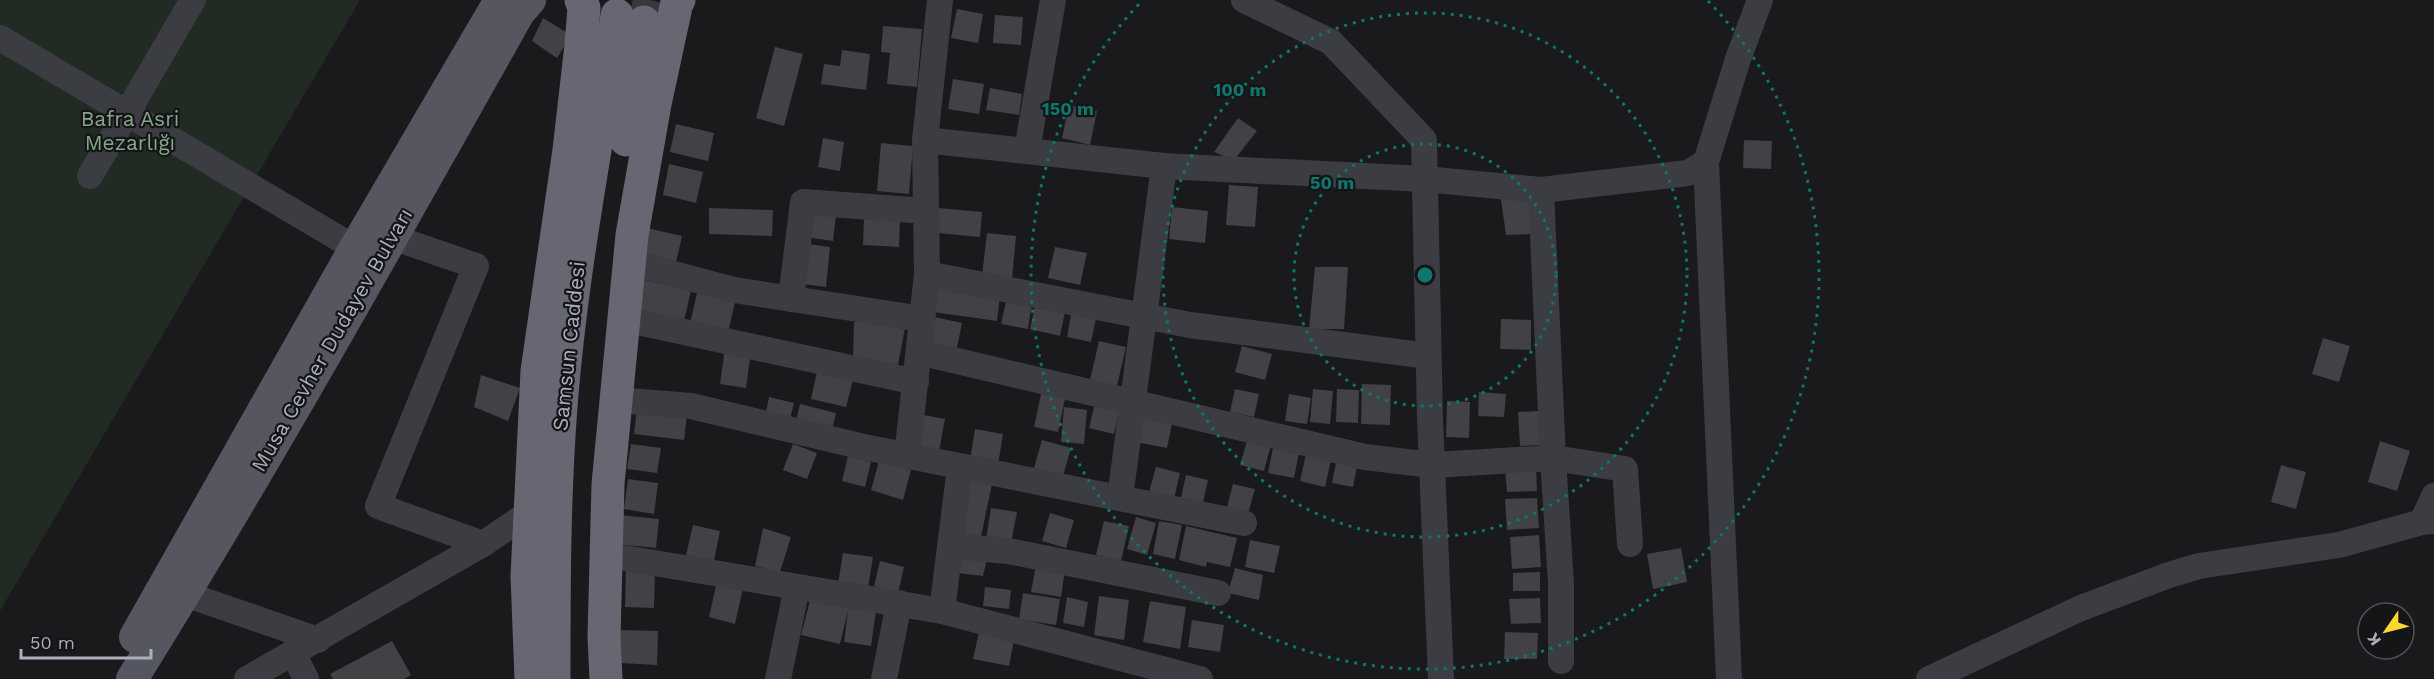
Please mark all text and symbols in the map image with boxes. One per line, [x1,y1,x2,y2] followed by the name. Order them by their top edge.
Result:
[1213,79,1267,100] text: 100 m
[1042,98,1094,119] text: 150 m
[81,106,179,155] park label: Bafra Asri Mezarlığı
[1310,172,1354,193] text: 50 m
[246,204,417,476] street label: Musa Cevher Dudayev Bulvarı
[547,260,590,432] street label: Samsun Caddesi
[1415,265,1435,285] centre of rings
[2356,601,2416,661] north arrow
[21,622,152,660] scale bar
[2363,629,2385,649] text: K
[30,632,75,653] text: 50 m

